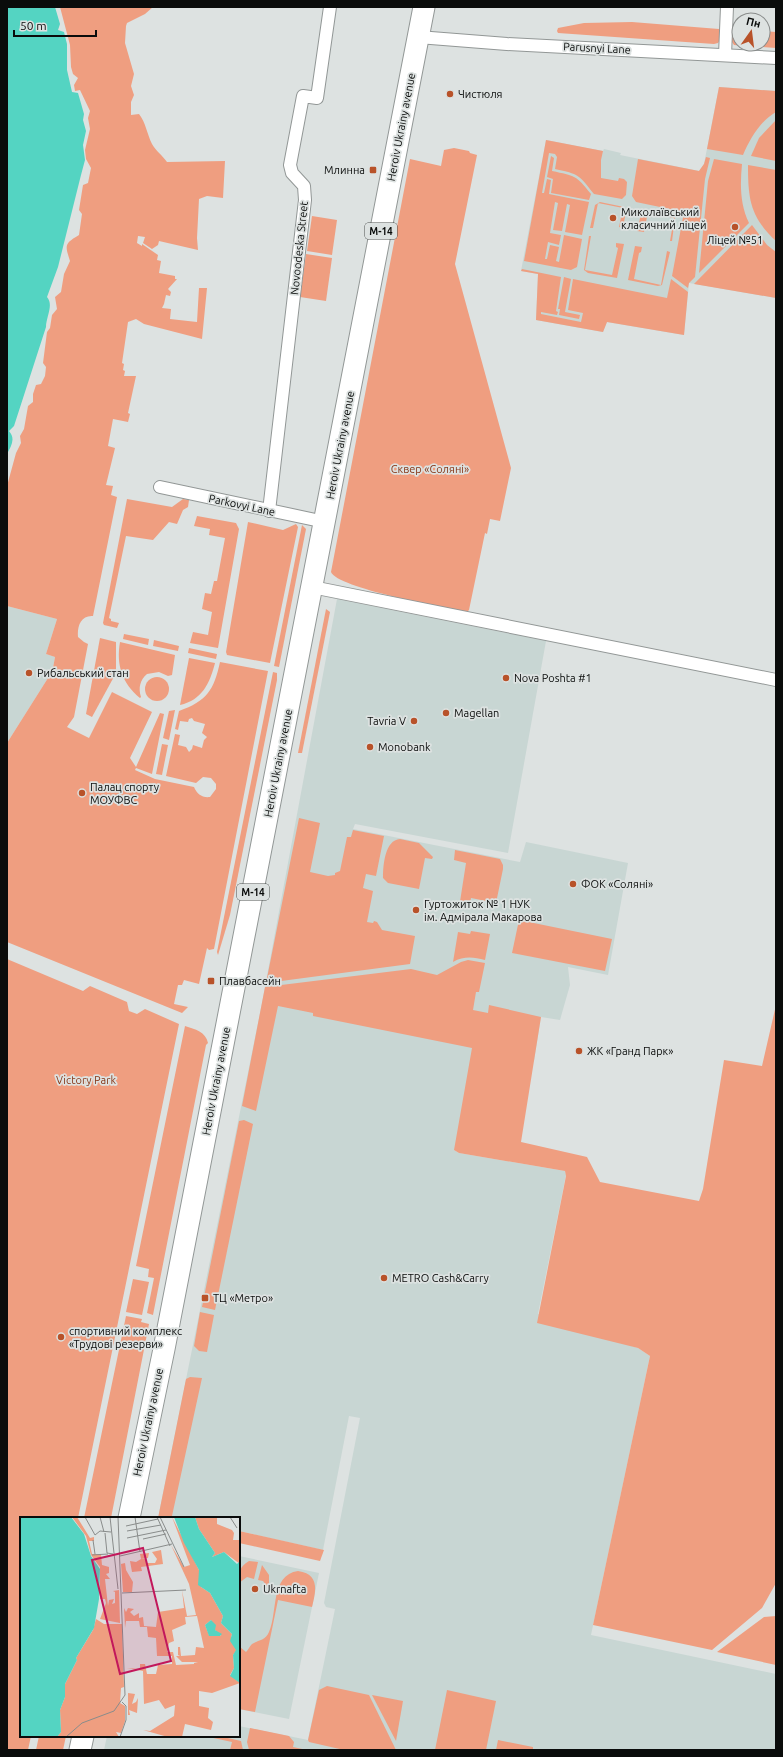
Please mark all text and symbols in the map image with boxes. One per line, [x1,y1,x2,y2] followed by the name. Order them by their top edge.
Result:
[14,12,96,38] scale bar
[731,12,771,52] north arrow
[745,15,762,30] text: Пн
[20,19,47,32] text: 50 m
[563,40,631,56] street label: Parusnyi Lane
[385,72,417,182] street label: Heroiv Ukrainy avenue
[458,88,503,100] place label: Чистюля
[445,89,455,99] marker: Чистюля
[324,164,365,176] place label: Млинна
[368,165,378,175] marker: Млинна
[288,200,310,295] street label: Novoodeska Street
[621,206,706,231] place label: Миколаївський класичний ліцей
[608,213,618,223] marker: Миколаївський класичний ліцей
[730,222,740,232] marker: Ліцей №51
[365,223,397,239] road number: М-14
[707,234,763,246] place label: Ліцей №51
[324,390,356,500] street label: Heroiv Ukrainy avenue
[391,463,469,475] park label: Сквер «Соляні»
[208,492,276,518] street label: Parkovyi Lane
[37,667,129,679] place label: Рибальський стан
[24,668,34,678] marker: Рибальський стан
[514,672,592,684] place label: Nova Poshta #1
[501,673,511,683] marker: Nova Poshta #1
[454,707,499,719] place label: Magellan
[262,708,294,818] street label: Heroiv Ukrainy avenue
[441,708,451,718] marker: Magellan
[367,715,406,727] place label: Tavria V
[409,716,419,726] marker: Tavria V
[378,741,431,753] place label: Monobank
[365,742,375,752] marker: Monobank
[90,781,160,806] place label: Палац спорту МОУФВС
[77,788,87,798] marker: Палац спорту МОУФВС
[581,878,653,890] place label: ФОК «Соляні»
[568,879,578,889] marker: ФОК «Соляні»
[237,884,269,900] road number: М-14
[424,898,542,923] place label: Гуртожиток № 1 НУК ім. Адмірала Макарова
[411,905,421,915] marker: Гуртожиток № 1 НУК ім. Адмірала Макарова
[219,975,281,987] place label: Плавбасейн
[206,976,216,986] marker: Плавбасейн
[200,1026,232,1136] street label: Heroiv Ukrainy avenue
[587,1045,673,1057] place label: ЖК «Гранд Парк»
[574,1046,584,1056] marker: ЖК «Гранд Парк»
[56,1074,116,1086] park label: Victory Park
[392,1272,489,1284] place label: METRO Cash&Carry
[379,1273,389,1283] marker: METRO Cash&Carry
[213,1292,273,1304] place label: ТЦ «Метро»
[200,1293,210,1303] marker: ТЦ «Метро»
[69,1325,182,1350] place label: спортивний комплекс «Трудові резерви»
[56,1332,66,1342] marker: спортивний комплекс «Трудові резерви»
[131,1367,165,1477] street label: Heroiv Ukrainy avenue
[20,1517,240,1737] inset map
[263,1583,306,1595] place label: Ukrnafta
[250,1584,260,1594] marker: Ukrnafta

